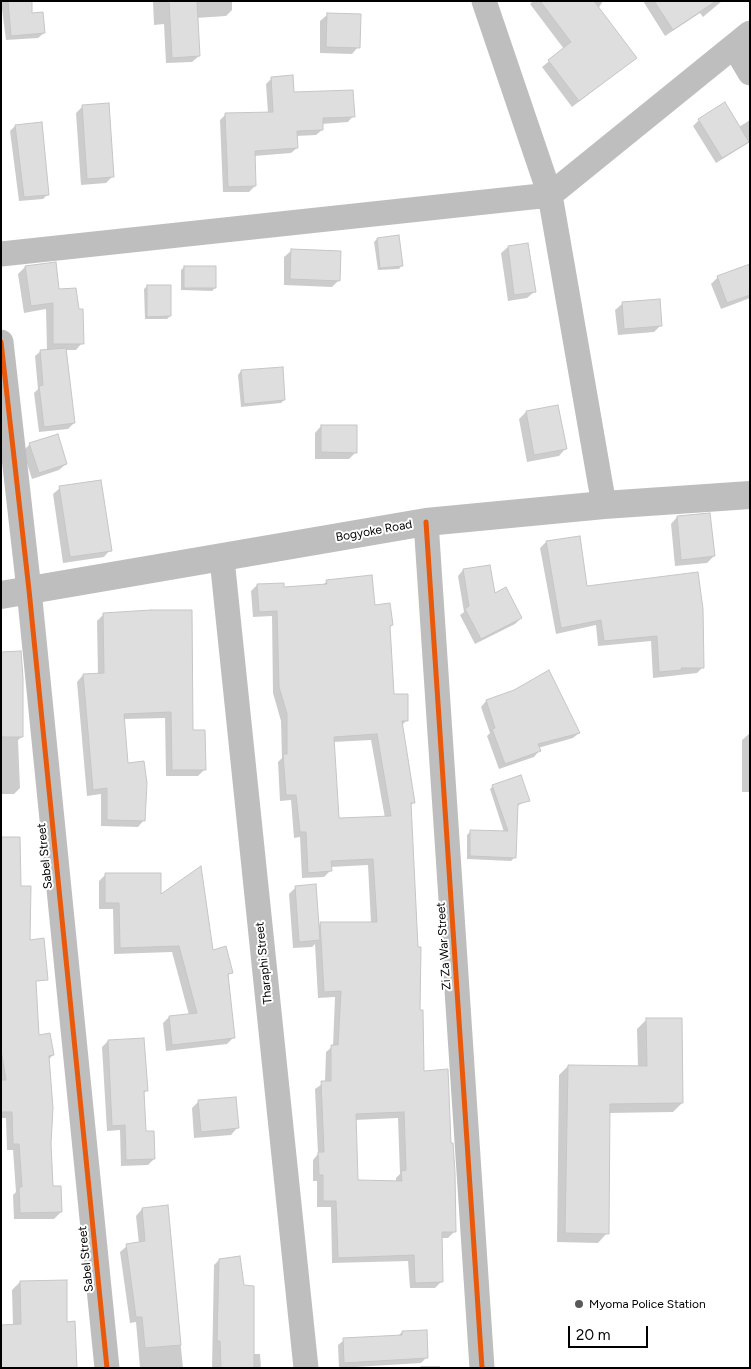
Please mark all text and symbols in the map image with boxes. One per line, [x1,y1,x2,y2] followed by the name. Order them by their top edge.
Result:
[335,517,413,545] street label: Bogyoke Road
[34,822,56,890] street label: Sabel Street
[434,902,454,990] street label: Zi Za War Street
[253,921,275,1005] street label: Tharaphi Street
[75,1225,97,1293] street label: Sabel Street
[589,1297,706,1311] place label: Myoma Police Station
[573,1298,585,1310] marker: Myoma Police Station
[571,1316,651,1348] scale bar
[576,1326,610,1344] text: 20 m

